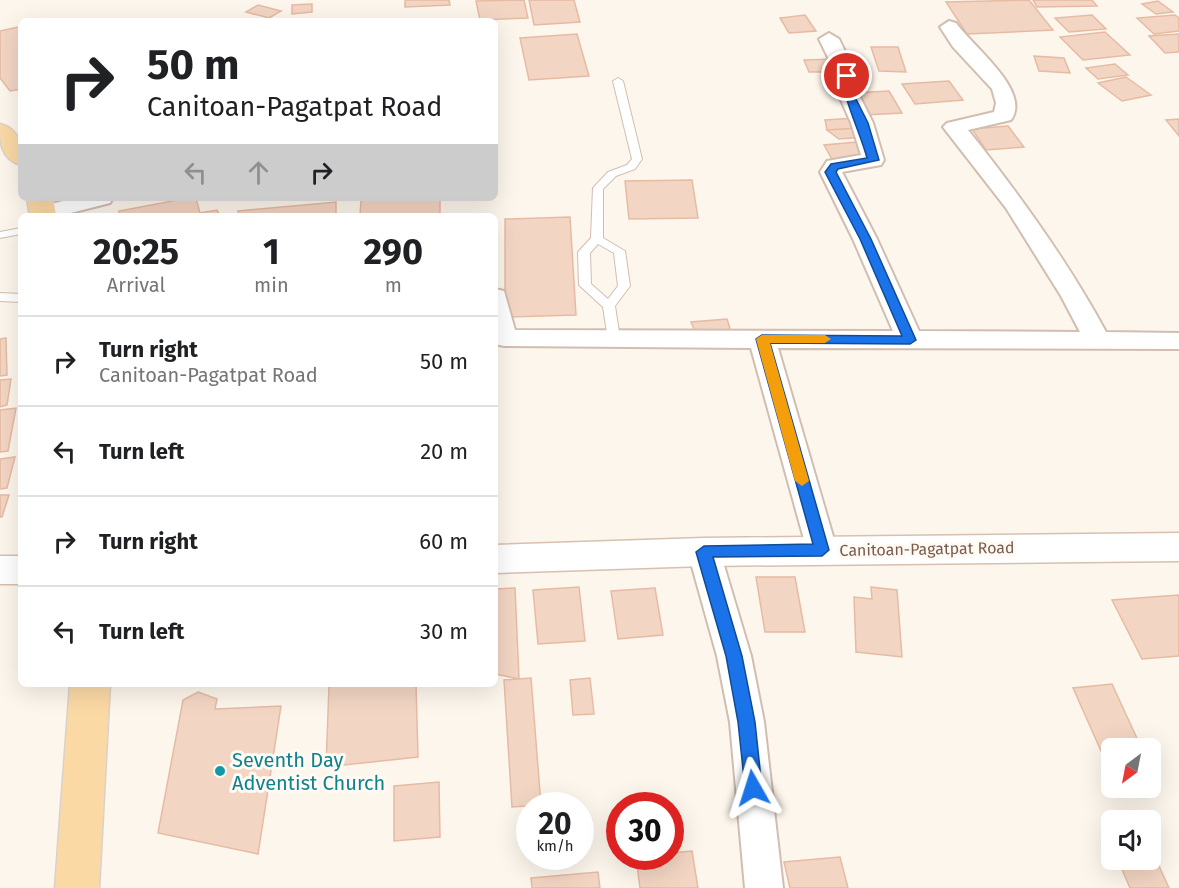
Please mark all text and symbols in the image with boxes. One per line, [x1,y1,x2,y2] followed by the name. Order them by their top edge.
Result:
[147,40,240,90] text: 50 m
[48,42,126,120] icon: right
[821,50,872,101] pin
[830,59,863,92] icon: arrive
[147,91,442,123] text: Canitoan-Pagatpat Road
[179,156,212,189] icon: left
[242,156,275,189] icon: ahead
[305,156,338,189] icon: right
[93,230,179,274] text: 20:25
[263,230,280,274] text: 1
[364,230,423,274] text: 290
[107,273,165,297] text: Arrival
[254,273,289,297] text: min
[385,273,402,297] text: m
[99,336,198,363] text: Turn right
[48,345,81,378] icon: right
[420,348,468,375] text: 50 m
[99,363,318,387] text: Canitoan-Pagatpat Road
[48,435,81,468] icon: left
[99,438,184,465] text: Turn left
[420,438,468,465] text: 20 m
[48,525,81,558] icon: right
[99,528,198,555] text: Turn right
[419,528,468,555] text: 60 m
[839,538,1015,560] street label: Canitoan-Pagatpat Road
[48,615,81,648] icon: left
[99,618,184,645] text: Turn left
[420,618,468,645] text: 30 m
[1101,738,1161,798] north arrow
[1101,738,1161,870] map controls
[232,748,385,795] place label: Seventh Day Adventist Church
[721,756,785,820] position arrow
[213,764,227,778] marker: Seventh Day Adventist Church
[606,792,684,870] speed limit sign: 30
[538,806,572,842] text: 20
[1101,810,1161,870] button: sound
[536,837,574,855] text: km/h

